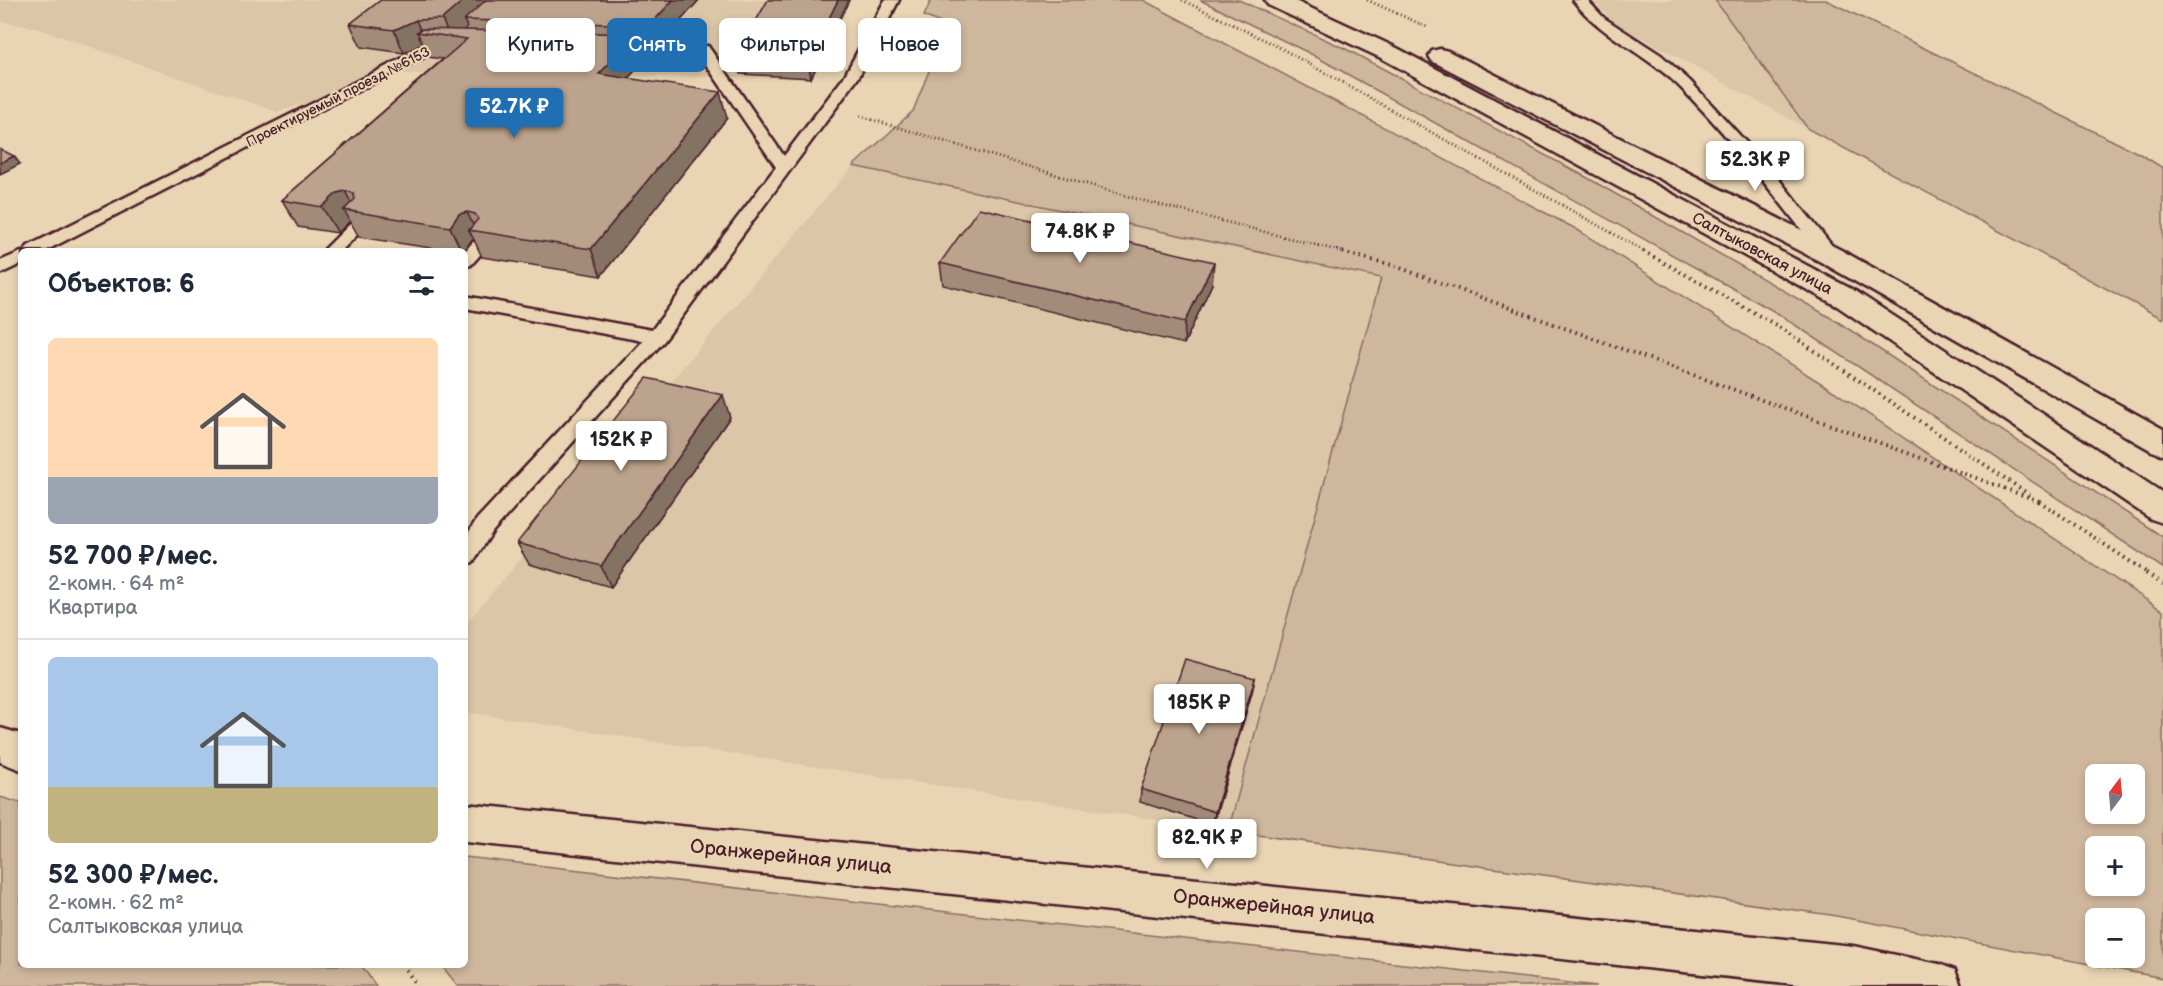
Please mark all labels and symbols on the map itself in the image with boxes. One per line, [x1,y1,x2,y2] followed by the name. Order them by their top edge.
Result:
[243,43,433,151] street label: Проектируемый проезд №6153
[459,88,569,139] pin: 52.7K ₽
[1700,141,1810,192] pin: 52.3K ₽
[1689,209,1836,299] street label: Салтыковская улица
[1025,213,1135,264] pin: 74.8K ₽
[572,421,670,472] pin: 152K ₽
[1150,684,1248,735] pin: 185K ₽
[2085,764,2145,824] north arrow
[1152,819,1262,870] pin: 82.9K ₽
[689,834,893,880] street label: Оранжерейная улица
[1172,884,1376,930] street label: Оранжерейная улица

